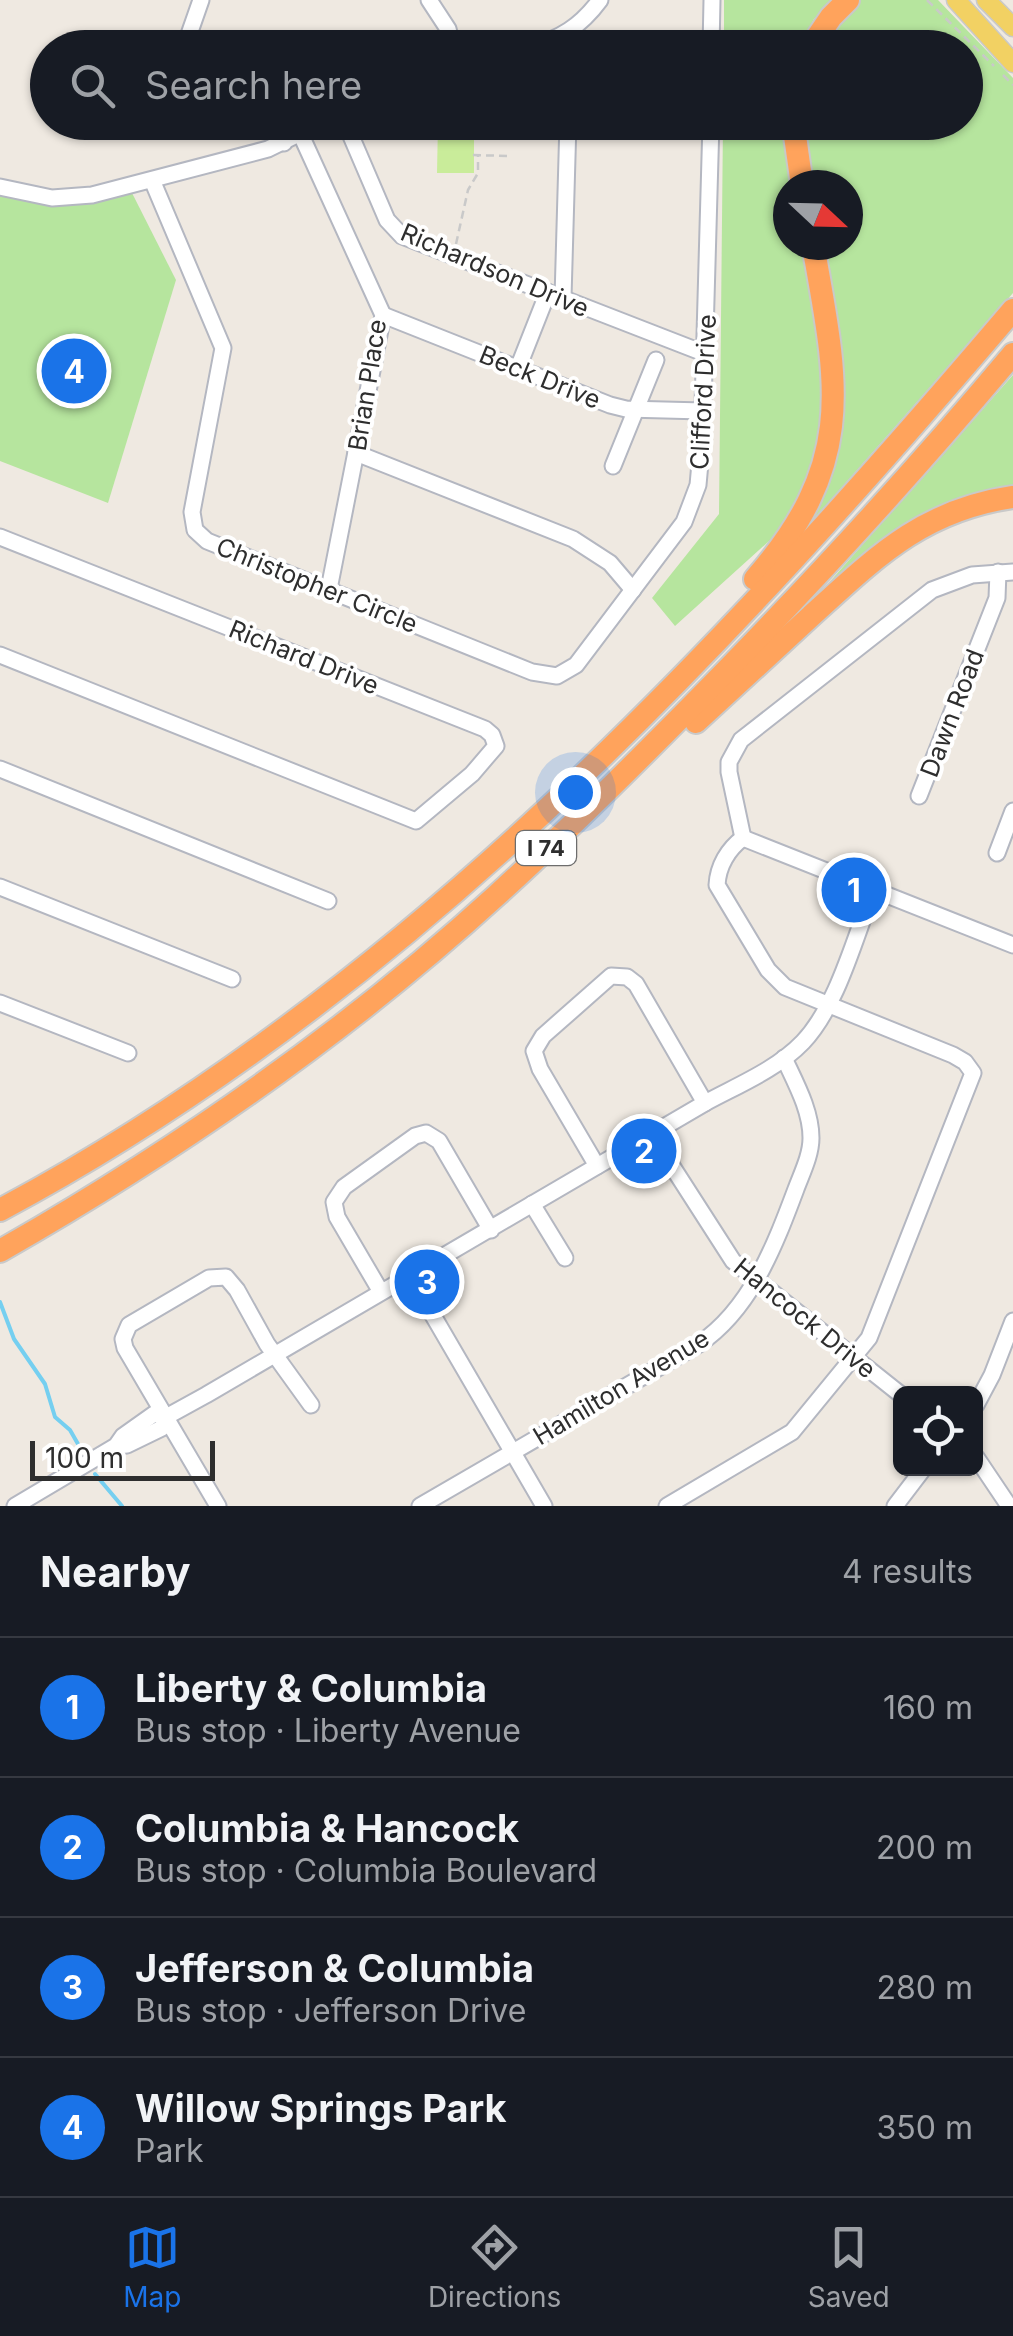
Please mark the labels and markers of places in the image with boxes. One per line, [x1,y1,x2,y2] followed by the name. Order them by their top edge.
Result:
[42,334,106,408] pin: 4
[822,852,886,928] pin: 1
[612,1114,676,1188] pin: 2
[394,1244,460,1320] pin: 3

